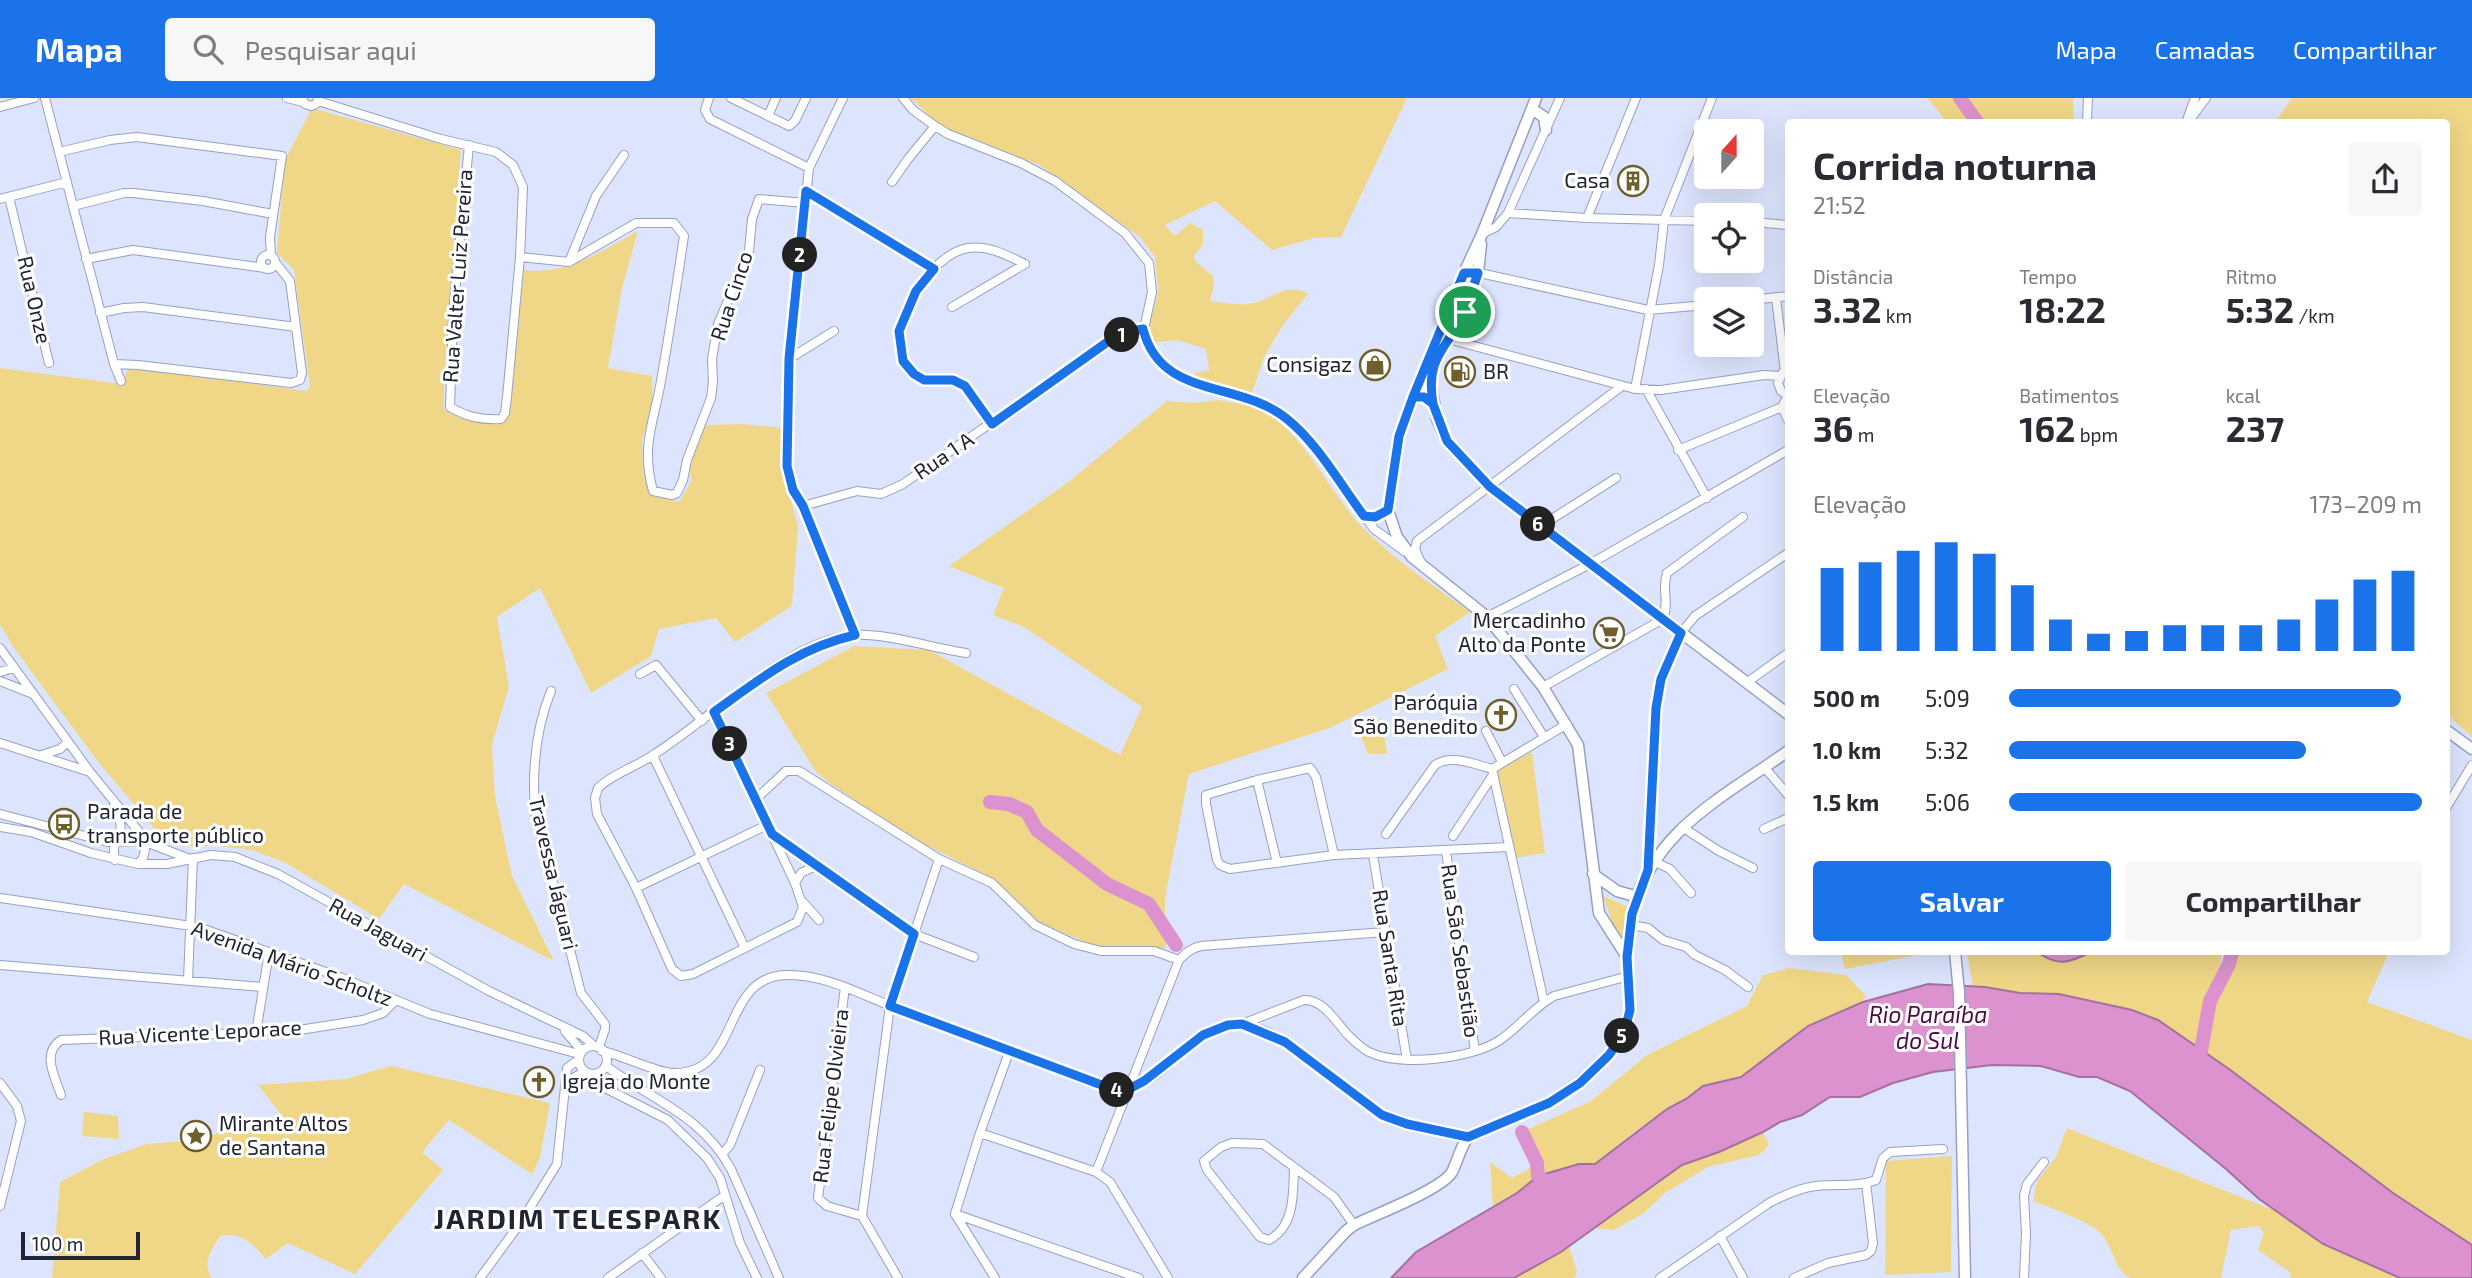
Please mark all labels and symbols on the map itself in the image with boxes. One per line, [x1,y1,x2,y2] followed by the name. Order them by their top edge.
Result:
[1694,119,1764,189] north arrow
[1616,164,1650,198] building icon: Casa
[1564,167,1610,192] place label: Casa
[437,168,476,383] street label: Rua Valter Luiz Pereira
[782,238,818,272] pin: 2
[704,248,757,343] street label: Rua Cinco
[13,253,58,346] street label: Rua Onze
[1435,282,1495,342] pin
[1104,317,1140,352] pin: 1
[1358,348,1392,382] shop icon: Consigaz
[1266,351,1352,376] place label: Consigaz
[1443,355,1477,389] fuel station icon: BR
[1483,358,1509,383] place label: BR
[908,426,978,484] street label: Rua 1 A
[1520,506,1556,542] pin: 6
[1458,607,1586,656] place label: Mercadinho Alto da Ponte
[1592,616,1626,650] supermarket icon: Mercadinho Alto da Ponte
[1353,689,1478,738] place label: Paróquia São Benedito
[1484,698,1518,732] church icon: Paróquia São Benedito
[712,726,748,762] pin: 3
[525,793,584,952] street label: Travessa Jáguari
[87,798,264,847] place label: Parada de transporte público
[47,807,81,841] bus stop icon: Parada de transporte público
[1437,862,1486,1039] street label: Rua São Sebastião
[1368,887,1415,1028] street label: Rua Santa Rita
[325,892,432,966] street label: Rua Jaguari
[189,915,396,1011] street label: Avenida Mário Scholtz
[1869,1000,1987,1054] water label: Rio Paraíba do Sul
[806,1007,853,1184] street label: Rua Felipe Olvieira
[98,1014,302,1049] street label: Rua Vicente Leporace
[1604,1018,1640,1054] pin: 5
[522,1065,556,1099] church icon: Igreja do Monte
[562,1068,711,1094] place label: Igreja do Monte
[1100,1072,1134,1108] pin: 4
[219,1110,348,1159] place label: Mirante Altos de Santana
[179,1119,213,1153] place icon: Mirante Altos de Santana
[434,1201,722,1235] district label: JARDIM TELESPARK
[21,1229,140,1261] scale bar

